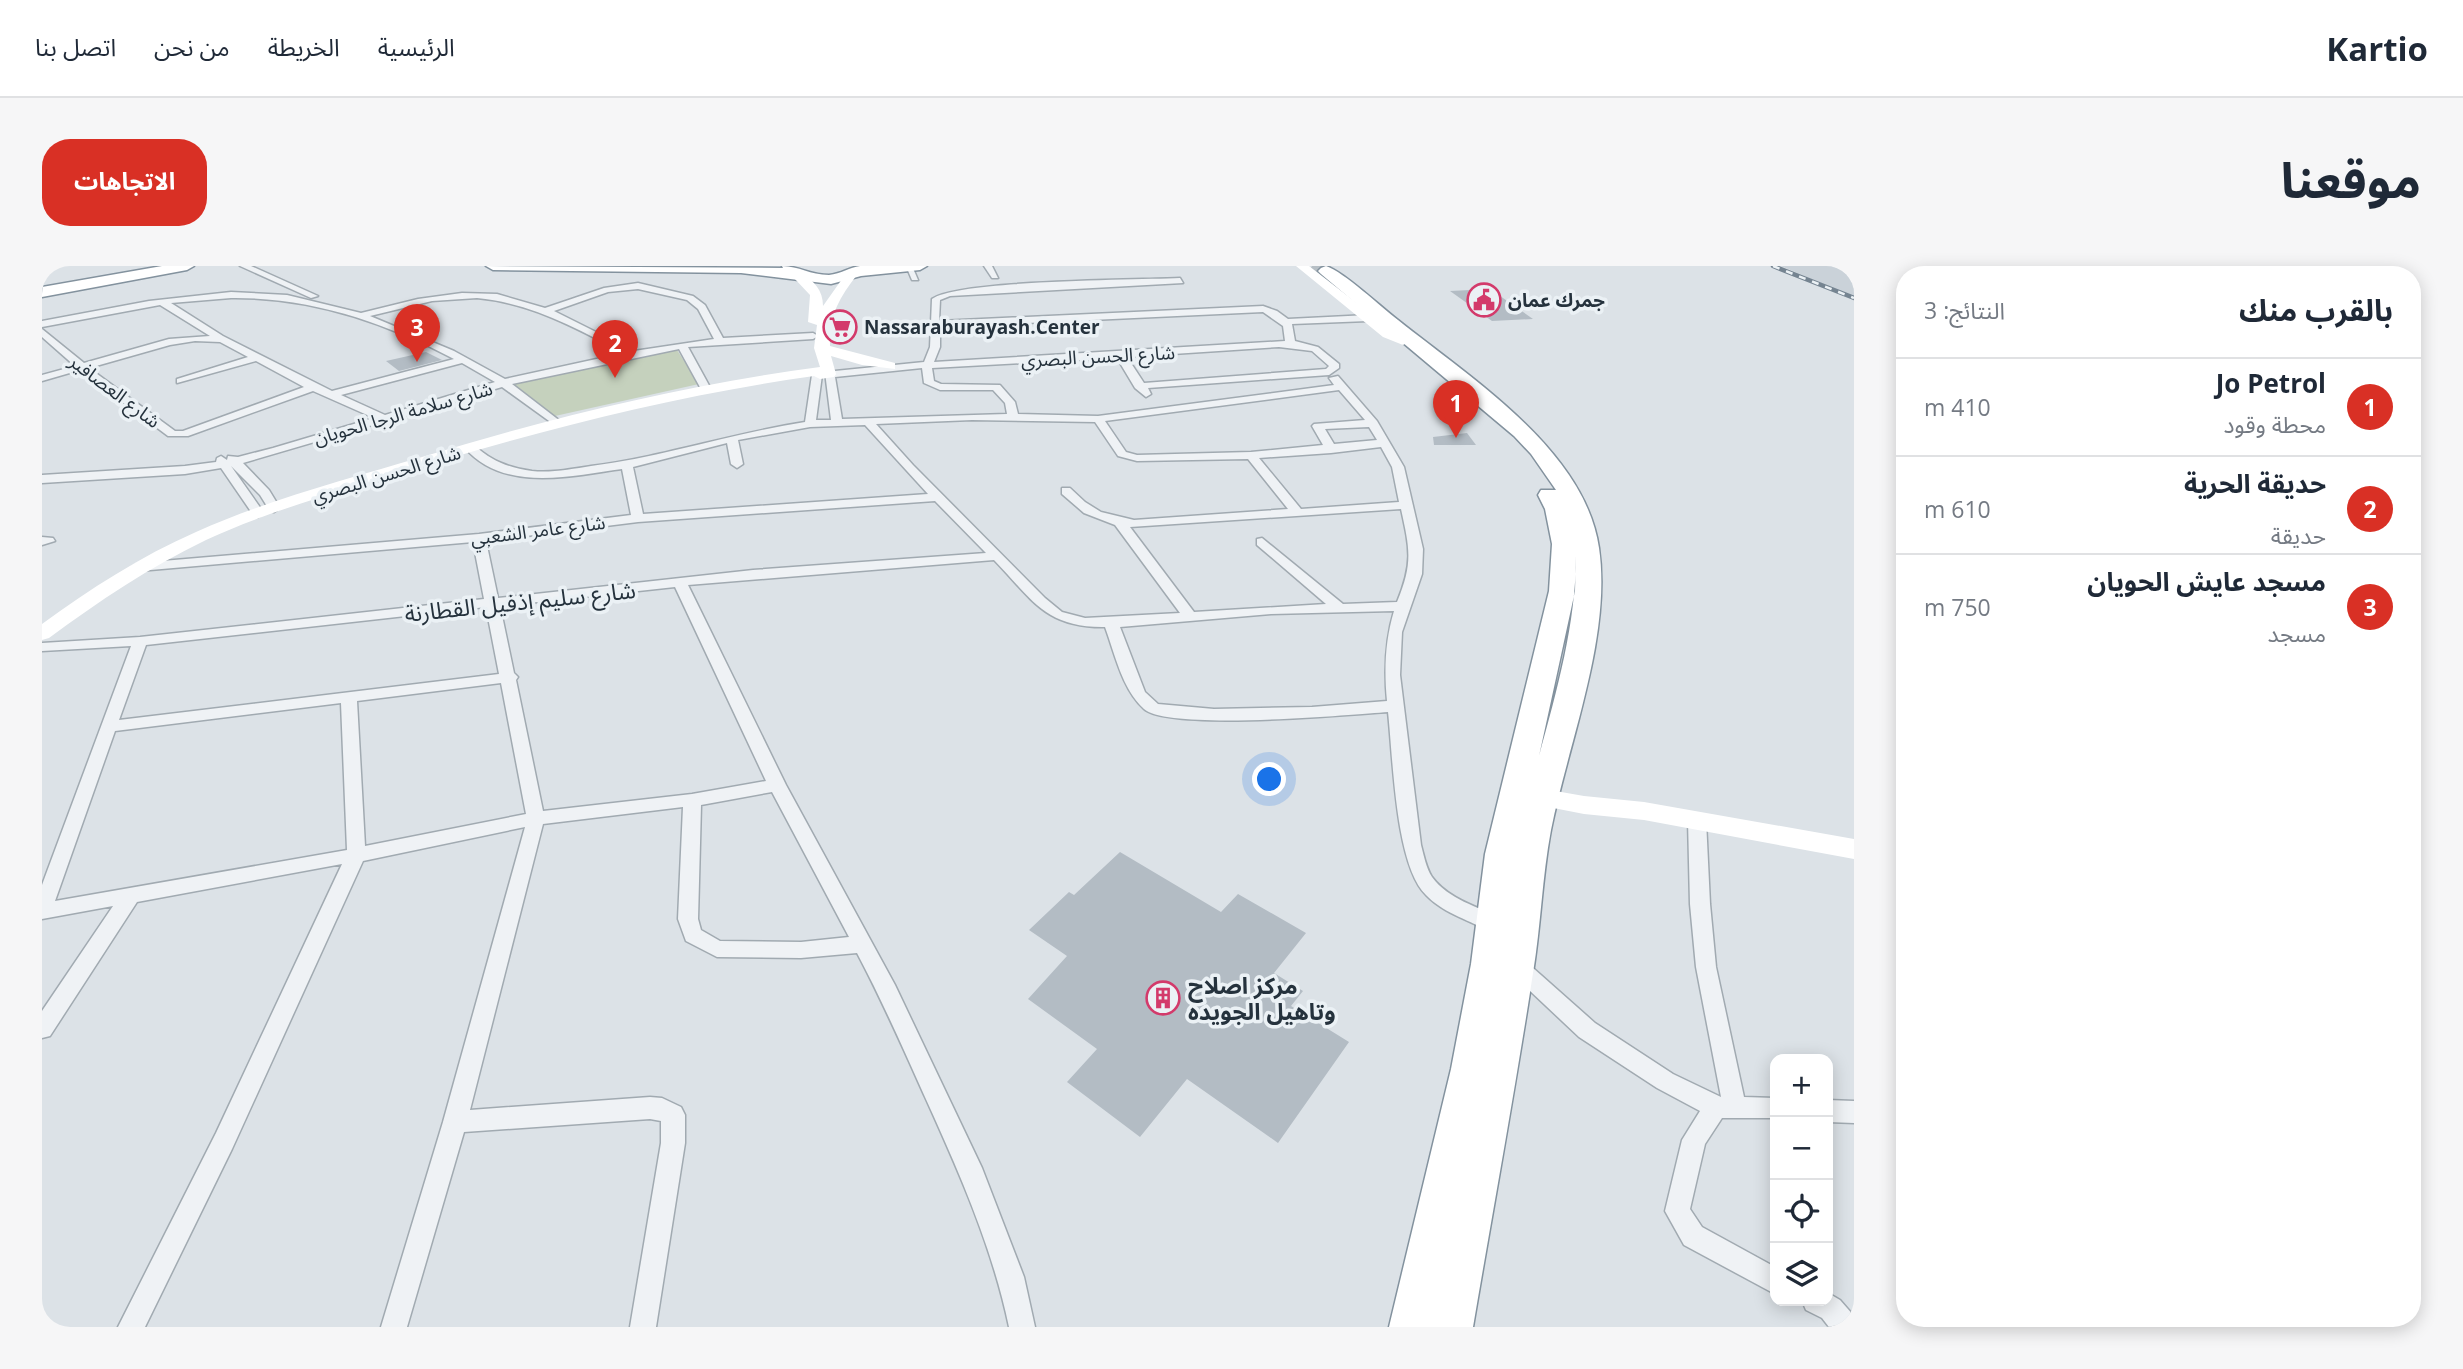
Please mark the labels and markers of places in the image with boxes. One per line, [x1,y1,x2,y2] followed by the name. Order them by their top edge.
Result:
[1465,281,1503,319] public building icon: جمرك عمان
[1508,287,1605,313] place label: جمرك عمان
[394,304,440,362] pin: 3
[821,308,859,346] supermarket icon: Nassaraburayash.Center
[864,314,1100,340] place label: Nassaraburayash.Center
[592,320,638,378] pin: 2
[1433,380,1479,438] pin: 1
[1188,969,1336,1027] place label: مركز اصلاح وتاهيل الجويده
[1144,979,1182,1017] building icon: مركز اصلاح وتاهيل الجويده

